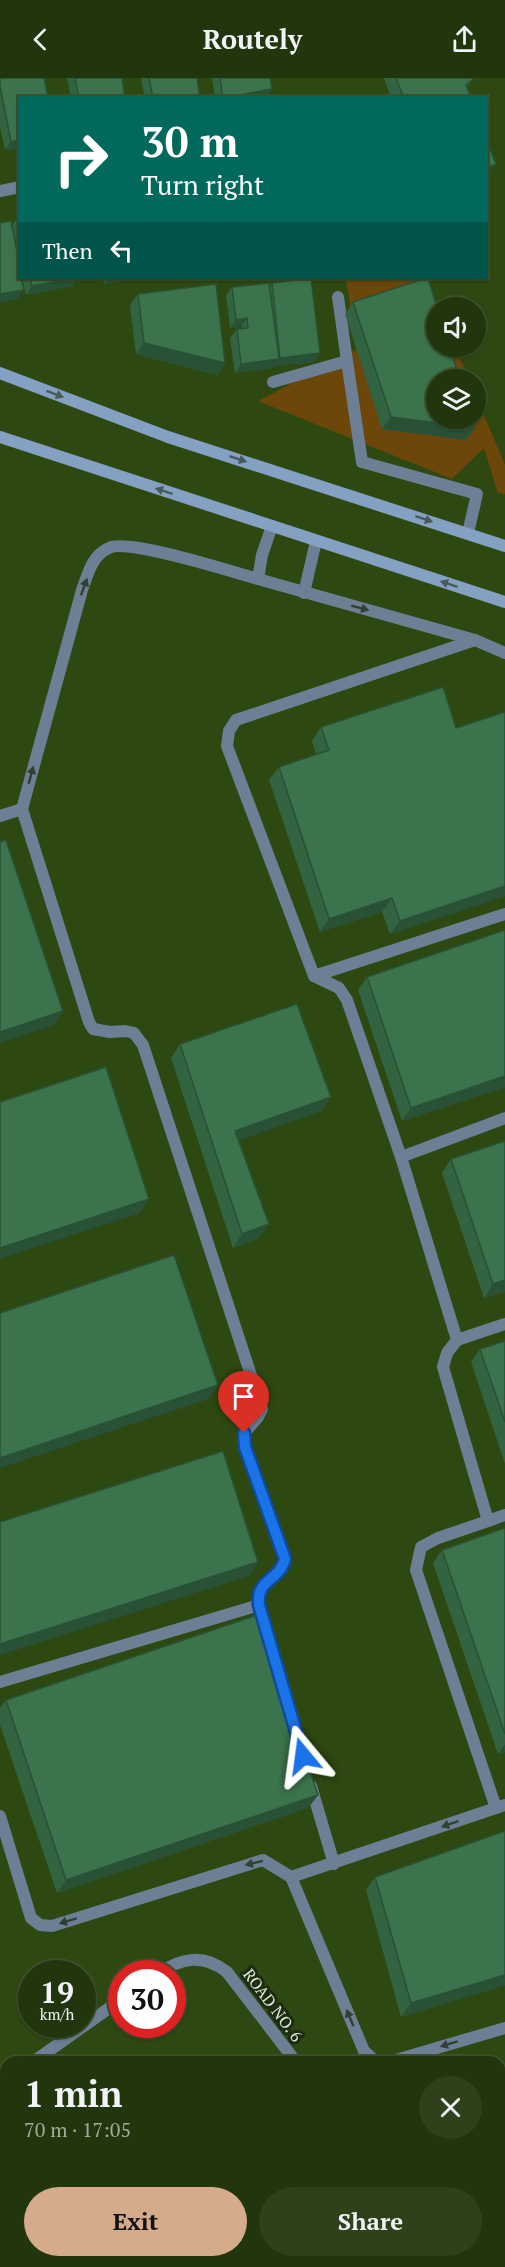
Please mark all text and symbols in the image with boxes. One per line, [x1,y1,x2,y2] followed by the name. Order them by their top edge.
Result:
[203,21,302,57] text: Routely
[24,23,57,56] icon: back
[448,23,481,56] icon: share
[141,113,239,169] text: 30 m
[42,120,120,198] icon: right
[141,167,264,203] text: Turn right
[105,234,138,267] icon: left
[42,236,93,265] text: Then
[426,297,486,429] map controls
[426,297,486,357] button: sound
[426,369,486,429] button: layers
[46,390,64,399] one-way arrow
[229,455,247,465] one-way arrow
[155,486,173,496] one-way arrow
[415,515,433,524] one-way arrow
[79,578,89,596] one-way arrow
[440,578,458,588] one-way arrow
[351,604,369,614] one-way arrow
[27,766,37,784] one-way arrow
[218,1371,269,1433] pin
[227,1380,260,1413] icon: arrive
[271,1724,335,1788] position arrow
[441,1820,459,1829] one-way arrow
[245,1859,263,1869] one-way arrow
[59,1917,77,1926] one-way arrow
[108,1960,186,2038] speed limit sign: 30
[238,1964,308,2046] street label: ROAD NO. 6
[40,1972,74,2012] text: 19
[40,2004,74,2024] text: km/h
[345,2009,354,2027] one-way arrow
[440,2040,458,2050] one-way arrow
[24,2070,122,2117] text: 1 min
[419,2076,482,2139] button: close
[24,2116,131,2143] text: 70 m · 17:05
[24,2187,247,2256] button: Exit
[259,2187,482,2256] button: Share

